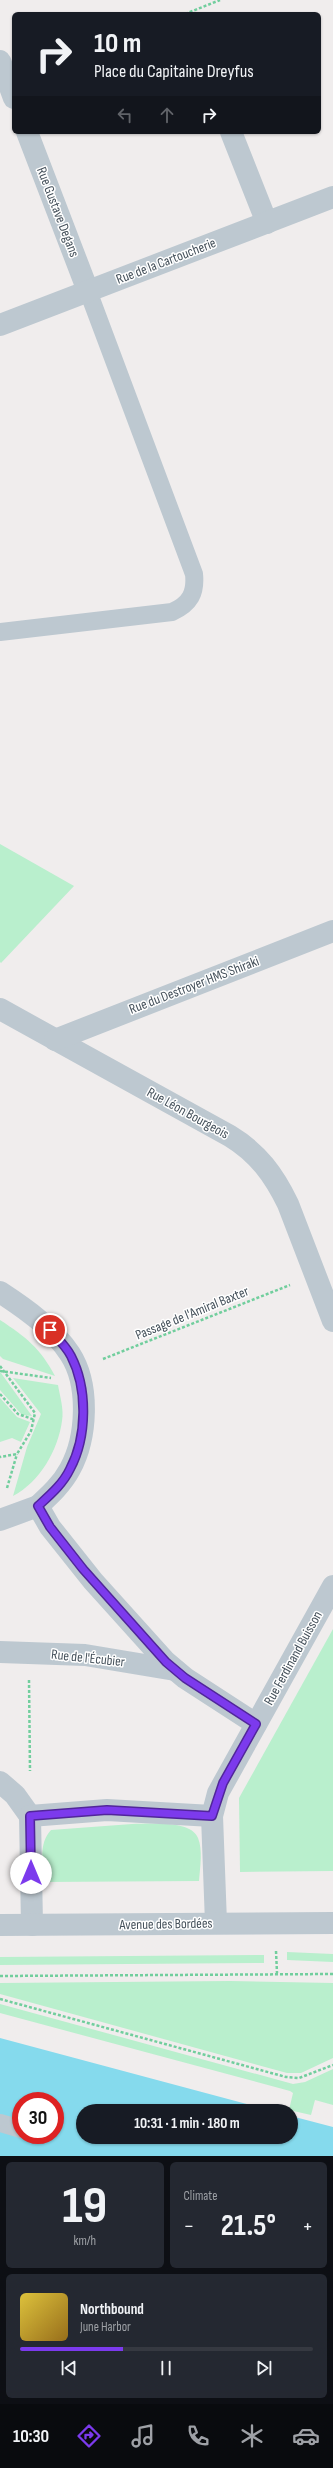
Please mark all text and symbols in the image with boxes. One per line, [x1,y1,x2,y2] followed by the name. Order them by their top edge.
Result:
[94,27,141,60] text: 10 m
[28,28,80,80] icon: right
[94,61,254,82] text: Place du Capitaine Dreyfus
[114,104,136,126] icon: left
[156,104,178,126] icon: ahead
[198,104,220,126] icon: right
[33,165,83,259] street label: Rue Gustave Degans
[114,234,218,288] street label: Rue de la Cartoucherie
[127,952,261,1018] street label: Rue du Destroyer HMS Shiraki
[144,1084,232,1142] street label: Rue Léon Bourgeois
[133,1283,251,1343] street label: Passage de l'Amiral Baxter
[33,1313,67,1347] pin
[39,1319,61,1341] icon: arrive
[260,1608,326,1708] street label: Rue Ferdinand Buisson
[50,1646,126,1670] street label: Rue de l'Écubier
[10,1852,52,1894] position arrow
[118,1915,213,1933] street label: Avenue des Bordées
[12,2092,64,2144] speed limit sign: 30
[134,2114,240,2133] text: 10:31 · 1 min · 180 m
[62,2175,107,2238] text: 19
[184,2188,217,2204] text: Climate
[221,2208,276,2244] text: 21.5°
[184,2213,194,2240] text: −
[302,2213,313,2240] text: +
[74,2233,96,2249] text: km/h
[80,2300,144,2319] text: Northbound
[80,2319,131,2335] text: June Harbor
[58,2357,80,2379] icon: previous
[155,2357,177,2379] icon: pause
[253,2357,275,2379] icon: next
[75,2422,103,2450] icon: directions
[129,2422,157,2450] icon: music
[184,2422,212,2450] icon: phone
[238,2422,266,2450] icon: climate
[292,2422,320,2450] icon: car
[13,2426,49,2447] text: 10:30

